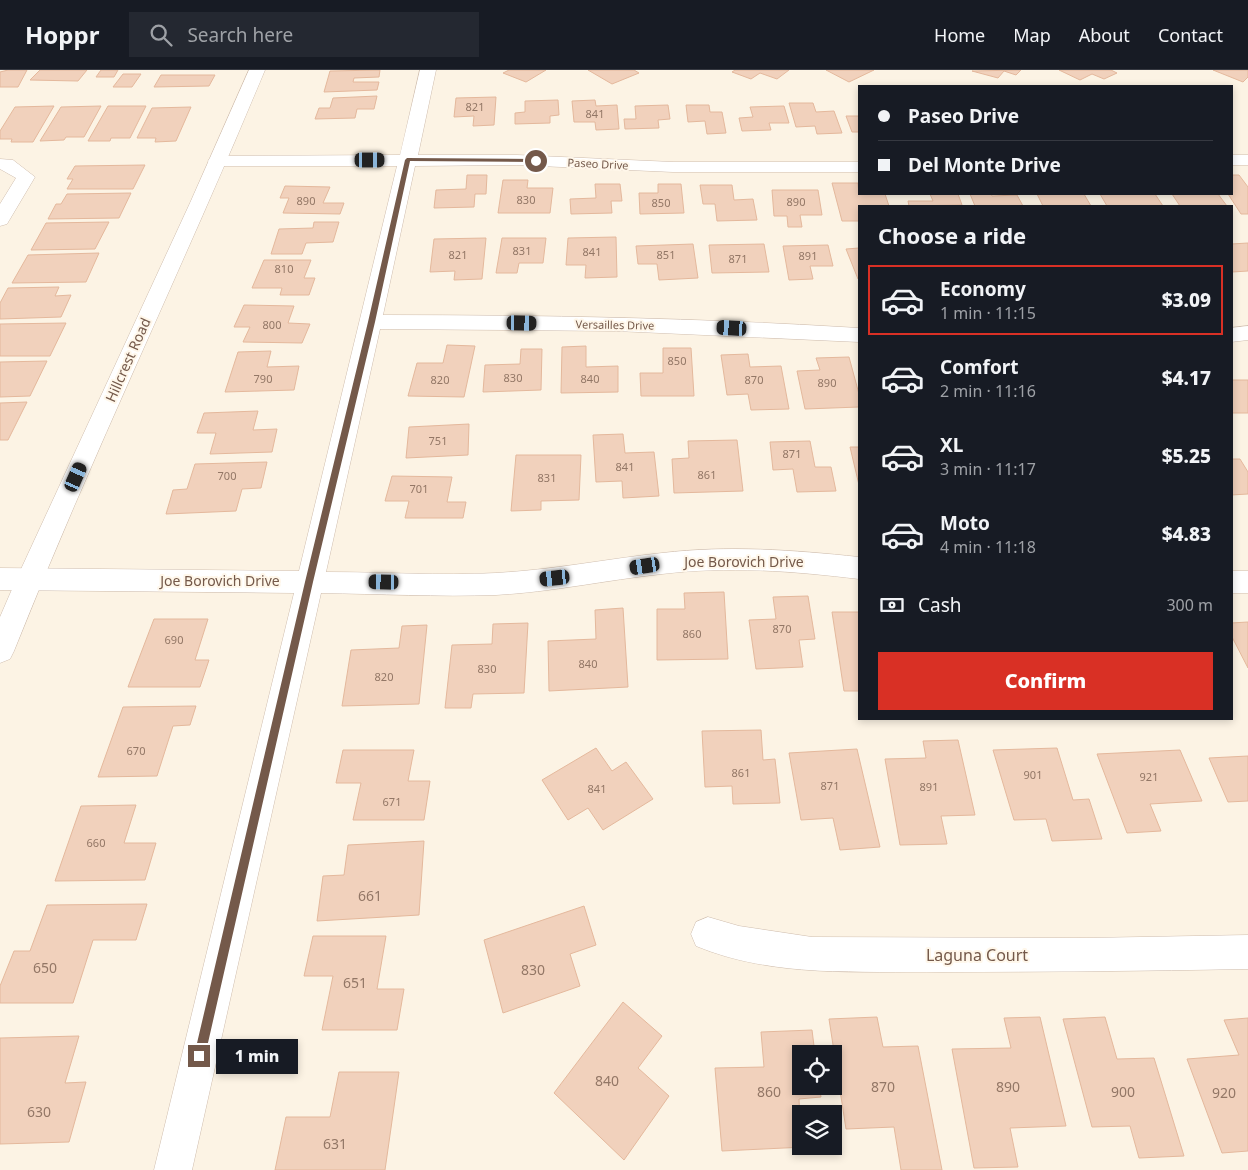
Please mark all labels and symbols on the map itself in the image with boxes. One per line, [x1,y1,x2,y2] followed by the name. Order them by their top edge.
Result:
[466,99,484,114] house number: 821
[586,106,604,121] house number: 841
[525,150,547,172] route start
[355,153,385,168] car
[567,154,629,173] street label: Paseo Drive
[517,192,535,207] house number: 830
[297,193,315,208] house number: 890
[787,194,805,209] house number: 890
[652,195,670,210] house number: 850
[513,243,531,258] house number: 831
[583,244,601,259] house number: 841
[449,247,467,262] house number: 821
[657,247,675,262] house number: 851
[799,248,817,263] house number: 891
[729,251,747,266] house number: 871
[275,261,293,276] house number: 810
[100,315,155,405] street label: Hillcrest Road
[506,315,537,331] car
[576,316,654,333] street label: Versailles Drive
[263,317,281,332] house number: 800
[716,320,747,336] car
[668,353,686,368] house number: 850
[504,370,522,385] house number: 830
[254,371,272,386] house number: 790
[581,371,599,386] house number: 840
[431,372,449,387] house number: 820
[745,372,763,387] house number: 870
[818,375,836,390] house number: 890
[429,433,447,448] house number: 751
[783,446,801,461] house number: 871
[616,459,634,474] house number: 841
[63,460,88,494] car
[698,467,716,482] house number: 861
[218,468,236,483] house number: 700
[538,470,556,485] house number: 831
[410,481,428,496] house number: 701
[682,552,804,571] street label: Joe Borovich Drive
[629,556,660,576] car
[539,569,570,587] car
[158,571,280,590] street label: Joe Borovich Drive
[368,574,399,590] car
[773,621,791,636] house number: 870
[683,626,701,641] house number: 860
[165,632,183,647] house number: 690
[579,656,597,671] house number: 840
[478,661,496,676] house number: 830
[375,669,393,684] house number: 820
[127,743,145,758] house number: 670
[732,765,750,780] house number: 861
[1024,767,1042,782] house number: 901
[1140,769,1158,784] house number: 921
[821,778,839,793] house number: 871
[920,779,938,794] house number: 891
[588,781,606,796] house number: 841
[383,794,401,809] house number: 671
[87,835,105,850] house number: 660
[358,886,382,905] house number: 661
[926,944,1028,966] street label: Laguna Court
[33,958,57,977] house number: 650
[521,960,545,979] house number: 830
[343,973,367,992] house number: 651
[216,1038,299,1074] callout: 1 min
[188,1045,210,1067] route end
[595,1071,619,1090] house number: 840
[871,1077,895,1096] house number: 870
[996,1077,1020,1096] house number: 890
[757,1082,781,1101] house number: 860
[1111,1082,1135,1101] house number: 900
[1212,1083,1236,1102] house number: 920
[27,1102,51,1121] house number: 630
[323,1134,347,1153] house number: 631

